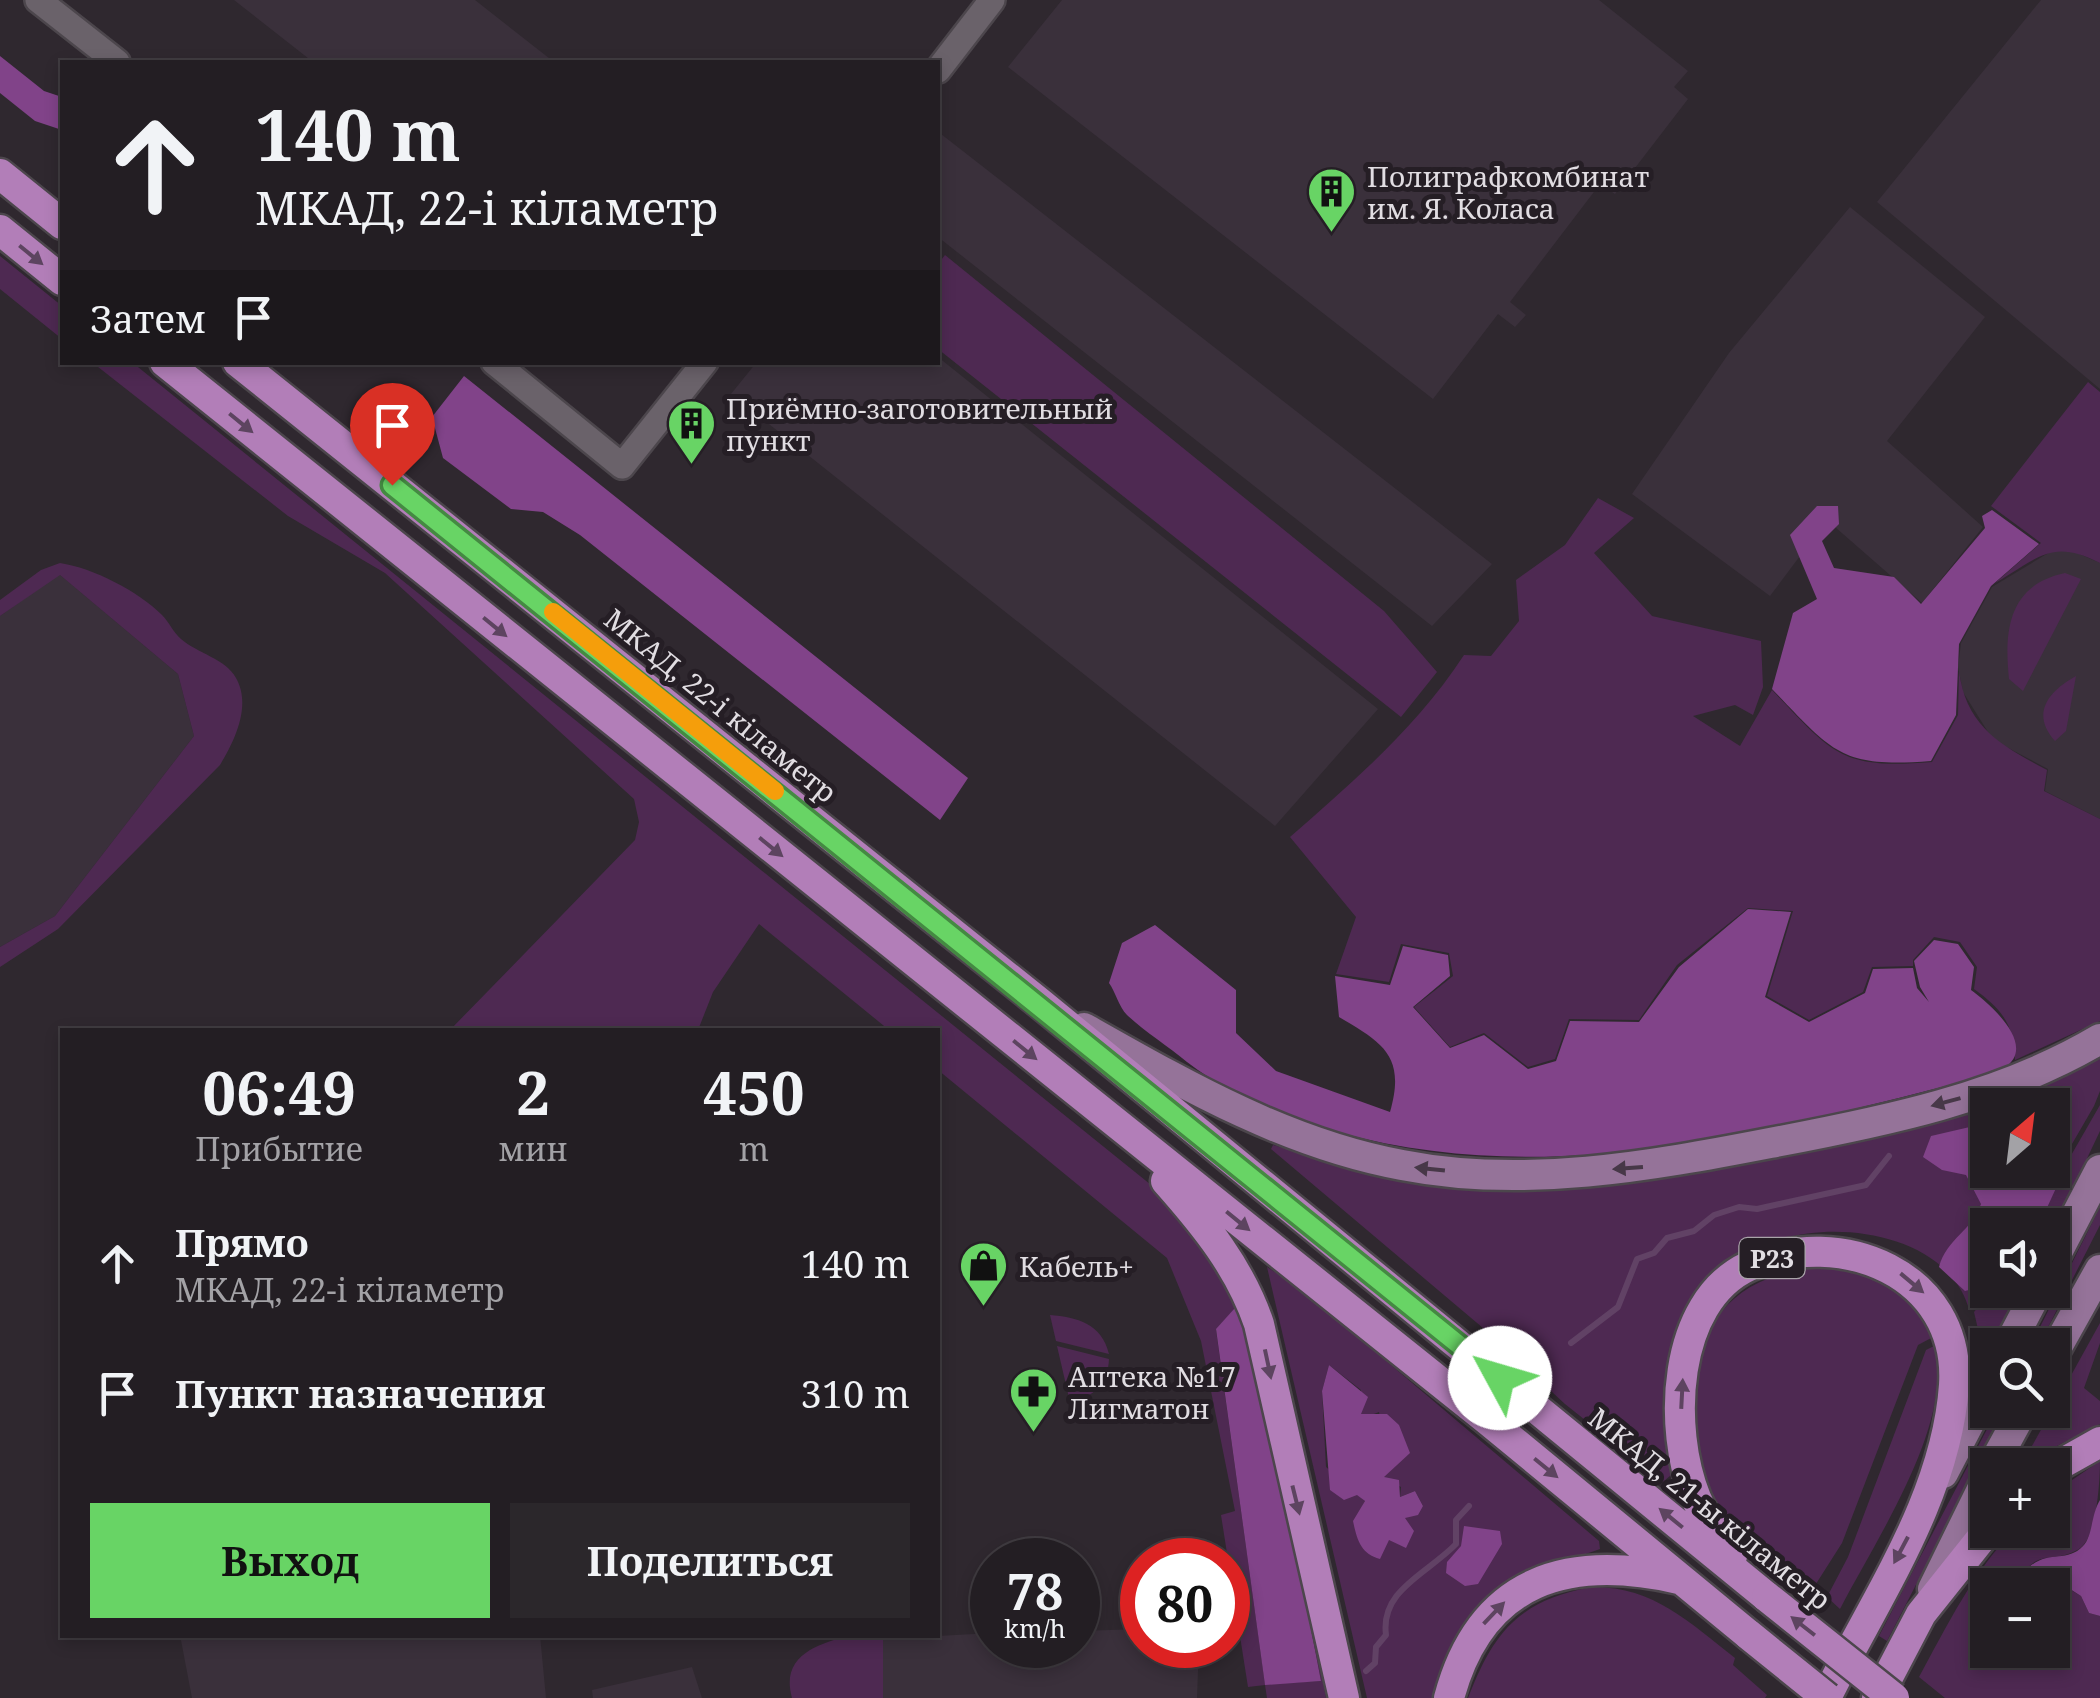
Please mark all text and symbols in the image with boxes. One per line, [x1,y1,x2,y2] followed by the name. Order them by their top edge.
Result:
[255,86,461,182] text: 140 m
[90,100,220,230] icon: ahead
[1367,157,1649,227] place label: Полиграфкомбинат им. Я. Коласа
[1306,166,1358,234] building icon: Полиграфкомбинат им. Я. Коласа
[255,177,718,238] text: МКАД, 22-і кіламетр
[19,244,44,265] one-way arrow
[226,290,281,345] icon: arrive
[90,292,206,344] text: Затем
[350,383,435,486] pin
[726,389,1113,459] place label: Приёмно-заготовительный пункт
[365,398,420,453] icon: arrive
[665,398,717,466] building icon: Приёмно-заготовительный пункт
[228,413,254,434] one-way arrow
[597,600,845,810] street label: МКАД, 22-і кіламетр
[482,616,508,637] one-way arrow
[758,836,783,857] one-way arrow
[1012,1039,1037,1060] one-way arrow
[202,1051,356,1133] text: 06:49
[516,1051,550,1133] text: 2
[703,1051,805,1133] text: 450
[1970,1088,2070,1188] north arrow
[1970,1088,2070,1668] map controls
[1930,1095,1961,1110] one-way arrow
[195,1127,363,1170] text: Прибытие
[498,1127,568,1170] text: мин
[739,1127,769,1170] text: m
[1611,1160,1643,1176] one-way arrow
[1413,1161,1445,1177] one-way arrow
[1970,1208,2070,1308] button: sound
[1225,1210,1251,1230] one-way arrow
[175,1216,309,1268] text: Прямо
[90,1236,145,1291] icon: ahead
[800,1237,910,1289] text: 140 m
[1740,1238,1804,1278] road number: Р23
[958,1240,1010,1308] shop icon: Кабель+
[1019,1247,1134,1285] place label: Кабель+
[175,1268,504,1311] text: МКАД, 22-і кіламетр
[1900,1272,1925,1294] one-way arrow
[1448,1326,1552,1430] position arrow
[1970,1328,2070,1428] button: search
[1261,1349,1276,1380] one-way arrow
[1068,1357,1236,1427] place label: Аптека №17 Лигматон
[90,1366,145,1421] icon: arrive
[1007,1366,1059,1434] pharmacy icon: Аптека №17 Лигматон
[175,1367,545,1419] text: Пункт назначения
[800,1367,910,1419] text: 310 m
[1675,1377,1691,1409] one-way arrow
[1581,1398,1839,1618] street label: МКАД, 21-ы кіламетр
[1970,1448,2070,1548] button: +
[1534,1457,1559,1478] one-way arrow
[1289,1485,1304,1516] one-way arrow
[90,1503,490,1618] button: Выход
[510,1503,910,1618] button: Поделиться
[1659,1508,1684,1529] one-way arrow
[1893,1536,1910,1565] one-way arrow
[1120,1538,1250,1668] speed limit sign: 80
[1007,1557,1063,1625] text: 78
[1970,1568,2070,1668] button: −
[1482,1602,1505,1626] one-way arrow
[1004,1611,1066,1645] text: km/h
[1791,1616,1816,1637] one-way arrow

